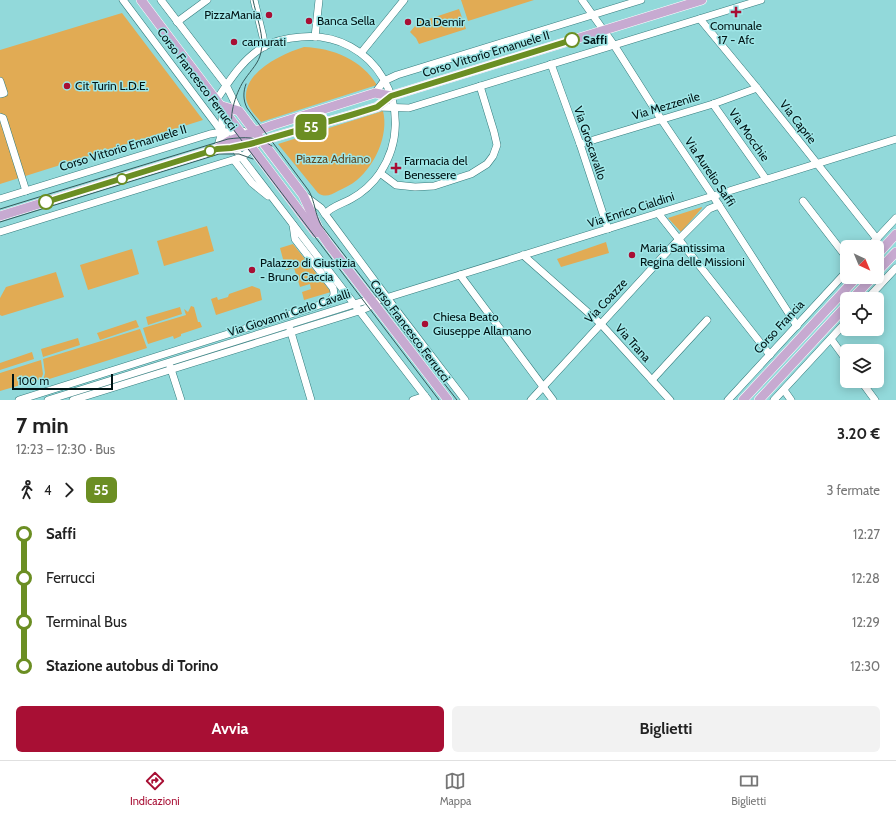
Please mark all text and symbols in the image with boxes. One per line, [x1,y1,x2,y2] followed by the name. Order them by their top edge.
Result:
[204,7,261,22] place label: PizzaMania
[731,7,741,17] marker: Comunale 17 - Afc
[264,10,274,20] marker: PizzaMania
[317,13,375,28] place label: Banca Sella
[416,14,465,29] place label: Da Demir
[304,16,314,26] marker: Banca Sella
[403,17,413,27] marker: Da Demir
[710,18,762,47] place label: Comunale 17 - Afc
[154,25,241,133] street label: Corso Francesco Ferrucci
[420,27,551,80] street label: Corso Vittorio Emanuele II
[564,32,580,48] marker: Saffi
[583,32,607,47] place label: Saffi
[242,34,286,49] place label: camurati
[229,37,239,47] marker: camurati
[75,78,148,93] place label: Cit Turin L.D.E.
[62,81,72,91] marker: Cit Turin L.D.E.
[630,88,702,123] street label: Via Mezzenile
[777,97,820,146] street label: Via Caprie
[571,104,610,182] street label: Via Groscavallo
[726,105,773,164] street label: Via Mocchie
[293,114,329,140] line badge: 55
[303,118,319,136] text: 55
[57,121,188,174] street label: Corso Vittorio Emanuele II
[682,134,739,209] street label: Via Aurelio Saffi
[204,145,216,157] unlabelled marker
[296,151,370,166] park label: Piazza Adriano
[404,153,468,182] place label: Farmacia del Benessere
[391,163,401,173] marker: Farmacia del Benessere
[116,173,128,185] unlabelled marker
[586,188,676,231] street label: Via Enrico Cialdini
[38,194,54,210] unlabelled marker
[640,240,745,269] place label: Maria Santissima Regina delle Missioni
[840,240,884,284] north arrow
[840,240,884,388] map controls
[627,250,637,260] marker: Maria Santissima Regina delle Missioni
[260,255,356,284] place label: Palazzo di Giustizia - Bruno Caccia
[247,265,257,275] marker: Palazzo di Giustizia - Bruno Caccia
[581,275,630,326] street label: Via Coazze
[367,277,454,385] street label: Corso Francesco Ferrucci
[226,286,352,339] street label: Via Giovanni Carlo Cavalli
[840,292,884,336] button: locate
[750,297,807,356] street label: Corso Francia
[433,309,532,338] place label: Chiesa Beato Giuseppe Allamano
[420,319,430,329] marker: Chiesa Beato Giuseppe Allamano
[612,321,655,365] street label: Via Trana
[840,344,884,388] button: layers
[12,372,113,391] scale bar
[18,374,49,388] text: 100 m
[16,412,69,439] text: 7 min
[837,425,880,443] text: 3.20 €
[16,441,115,457] text: 12:23 – 12:30 · Bus
[16,479,38,501] icon: walk
[58,479,80,501] icon: forward
[94,481,109,499] text: 55
[44,482,52,498] text: 4
[827,482,880,498] text: 3 fermate
[46,525,76,543] text: Saffi
[853,526,880,542] text: 12:27
[46,569,95,587] text: Ferrucci
[852,570,880,586] text: 12:28
[46,613,127,631] text: Terminal Bus
[852,614,880,630] text: 12:29
[46,657,218,675] text: Stazione autobus di Torino
[850,658,880,674] text: 12:30
[16,706,444,752] button: Avvia
[452,706,880,752] button: Biglietti
[130,770,180,808] tab: Indicazioni
[440,770,471,808] tab: Mappa
[731,770,766,808] tab: Biglietti

